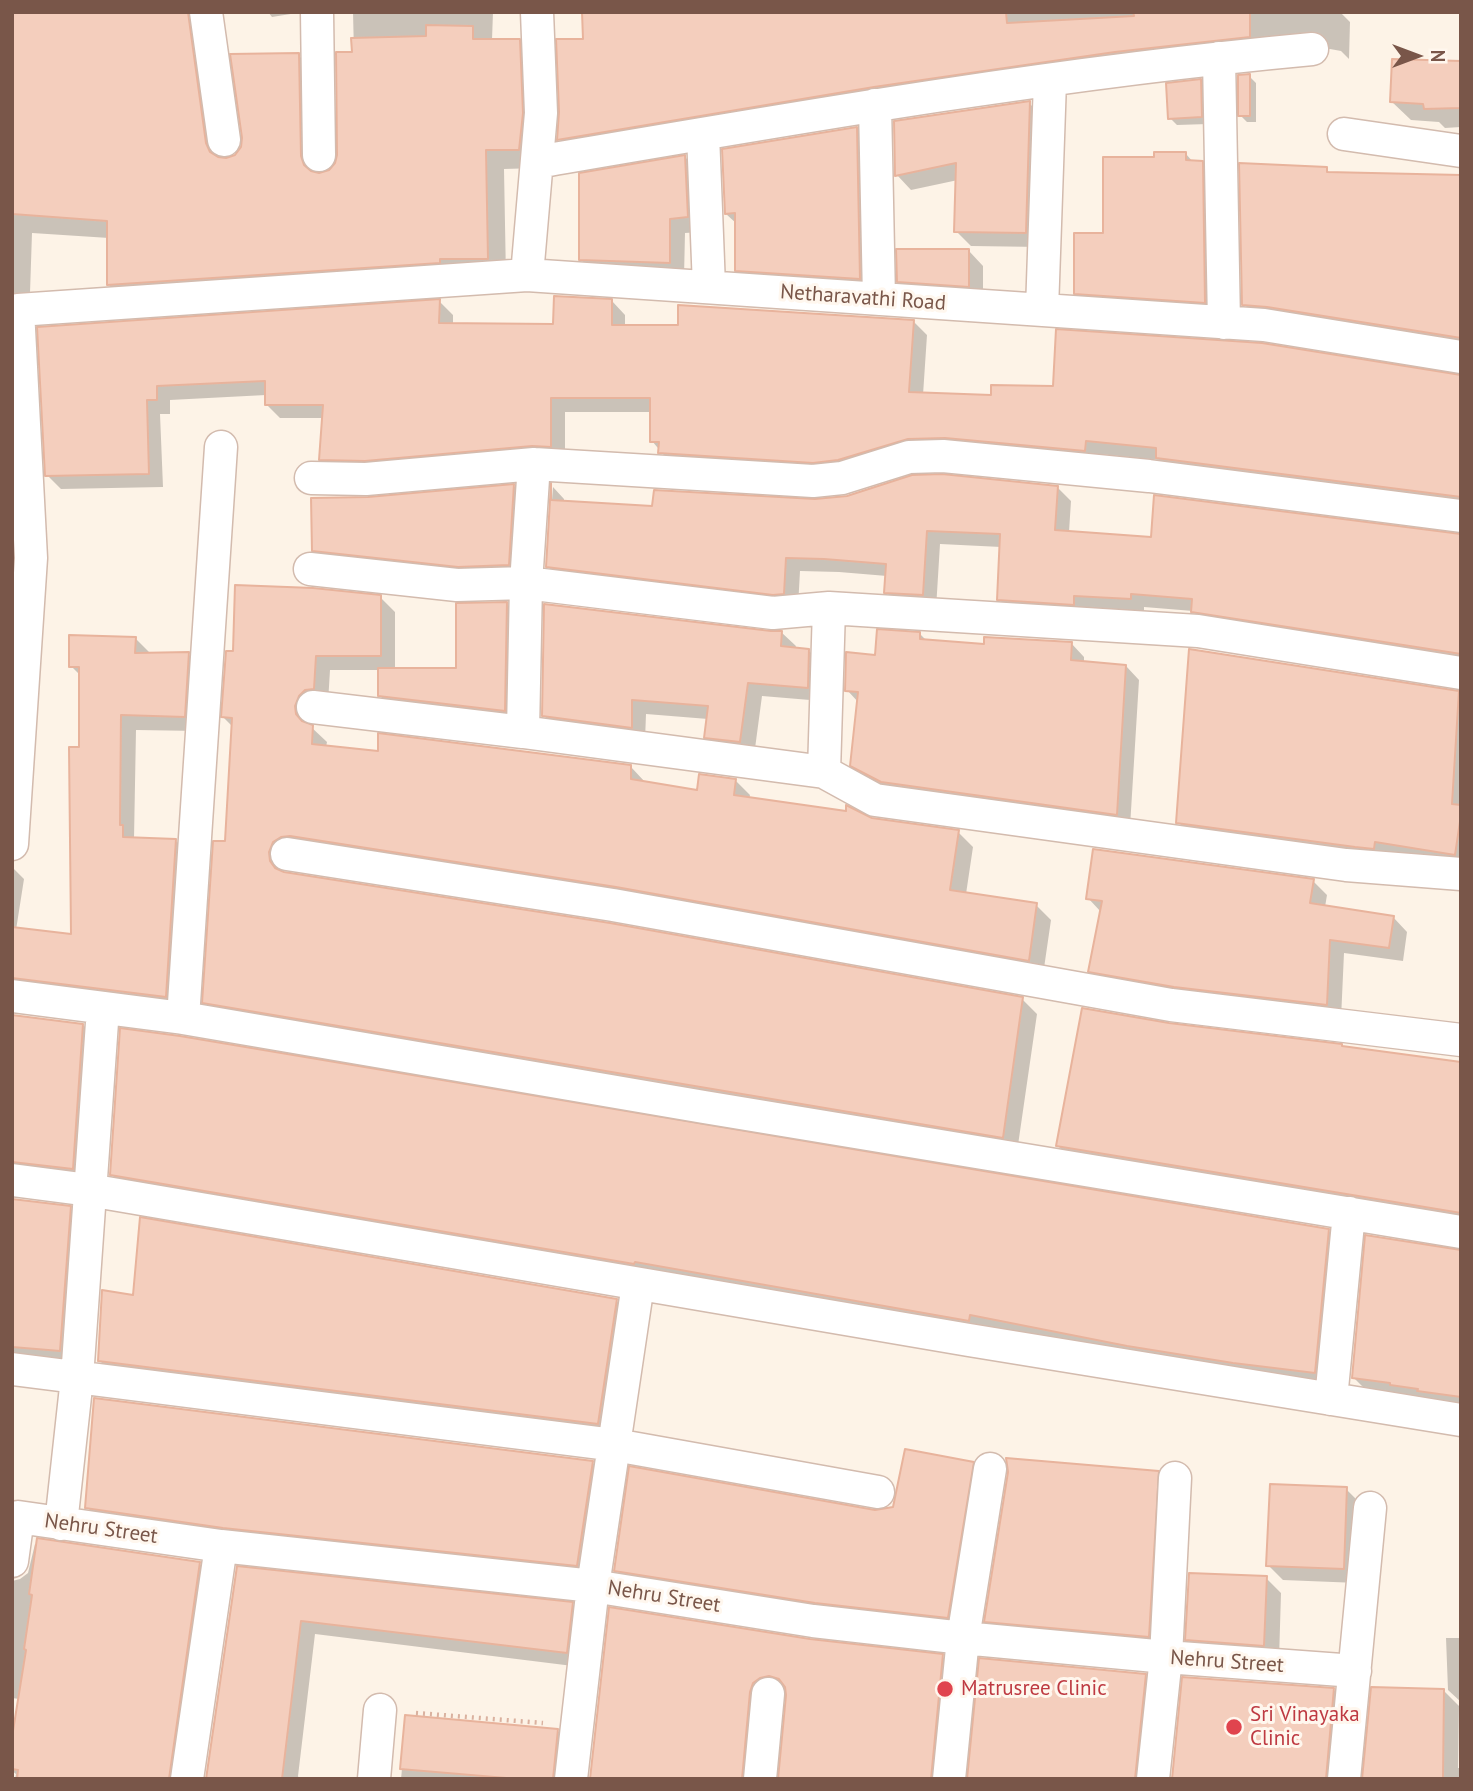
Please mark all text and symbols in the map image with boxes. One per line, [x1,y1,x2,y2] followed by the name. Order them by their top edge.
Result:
[1382,21,1452,91] north arrow
[1426,50,1450,62] text: N
[779,280,947,316] street label: Netharavathi Road
[43,1509,159,1549] street label: Nehru Street
[606,1576,722,1618] street label: Nehru Street
[1169,1645,1285,1679] street label: Nehru Street
[961,1676,1107,1702] place label: Matrusree Clinic
[935,1679,955,1699] marker: Matrusree Clinic
[1250,1702,1360,1752] place label: Sri Vinayaka Clinic
[1224,1717,1244,1737] marker: Sri Vinayaka Clinic

